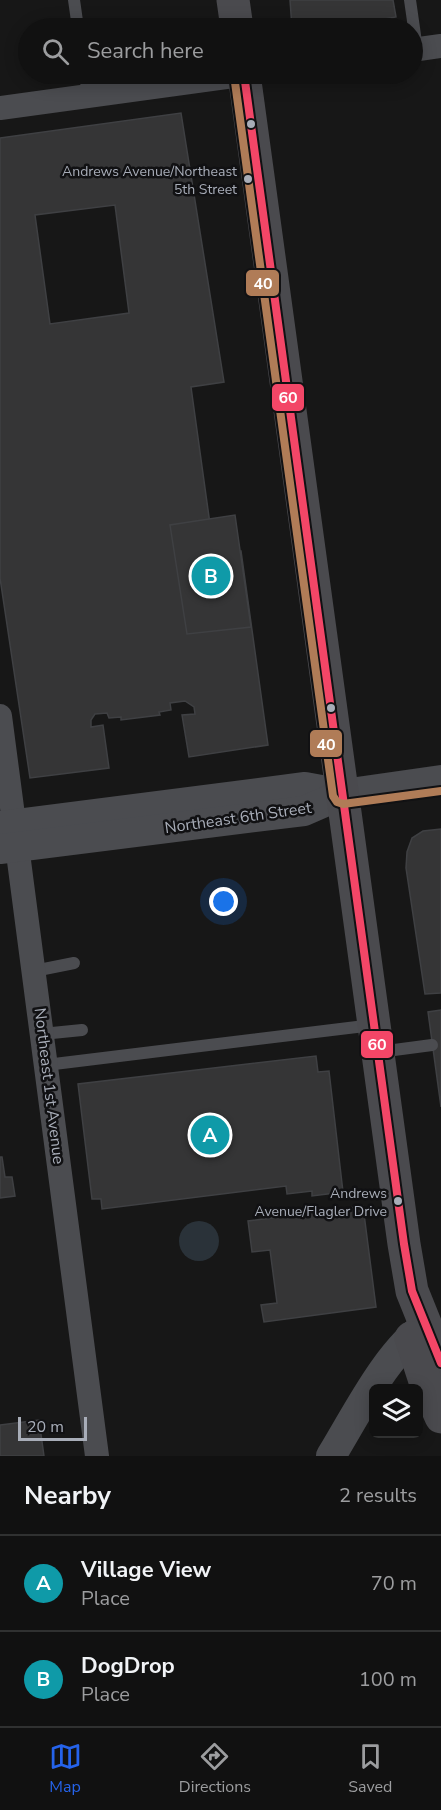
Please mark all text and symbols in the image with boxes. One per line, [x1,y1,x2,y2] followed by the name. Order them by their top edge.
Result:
[18,18,423,84] search box
[39,35,72,68] icon: search
[87,36,204,66] text: Search here
[245,118,257,130] unlabelled marker
[62,162,237,199] place label: Andrews Avenue/Northeast 5th Street
[242,173,254,185] marker: Andrews Avenue/Northeast 5th Street
[245,269,280,297] line badge: 40
[253,273,273,295] text: 40
[271,383,305,412] line badge: 60
[278,387,298,409] text: 60
[192,554,230,598] pin: B
[325,702,337,714] unlabelled marker
[309,729,343,758] line badge: 40
[316,734,336,756] text: 40
[163,797,313,839] street label: Northeast 6th Street
[209,887,238,916] your location
[28,1007,70,1165] street label: Northeast 1st Avenue
[360,1030,394,1059] line badge: 60
[367,1034,387,1056] text: 60
[190,1112,230,1158] pin: A
[255,1184,387,1221] place label: Andrews Avenue/Flagler Drive
[392,1195,404,1207] marker: Andrews Avenue/Flagler Drive
[369,1384,423,1438] map controls
[369,1384,423,1438] button: layers
[18,1414,87,1442] scale bar
[27,1416,64,1438] text: 20 m
[24,1478,111,1513] text: Nearby
[339,1482,417,1509] text: 2 results
[81,1555,211,1585] text: Village View
[36,1570,51,1597] text: A
[371,1570,417,1597] text: 70 m
[81,1585,130,1612] text: Place
[81,1651,175,1681] text: DogDrop
[37,1666,50,1693] text: B
[359,1666,417,1693] text: 100 m
[81,1681,130,1708] text: Place
[49,1740,82,1798] tab: Map
[179,1740,251,1798] tab: Directions
[348,1740,392,1798] tab: Saved

